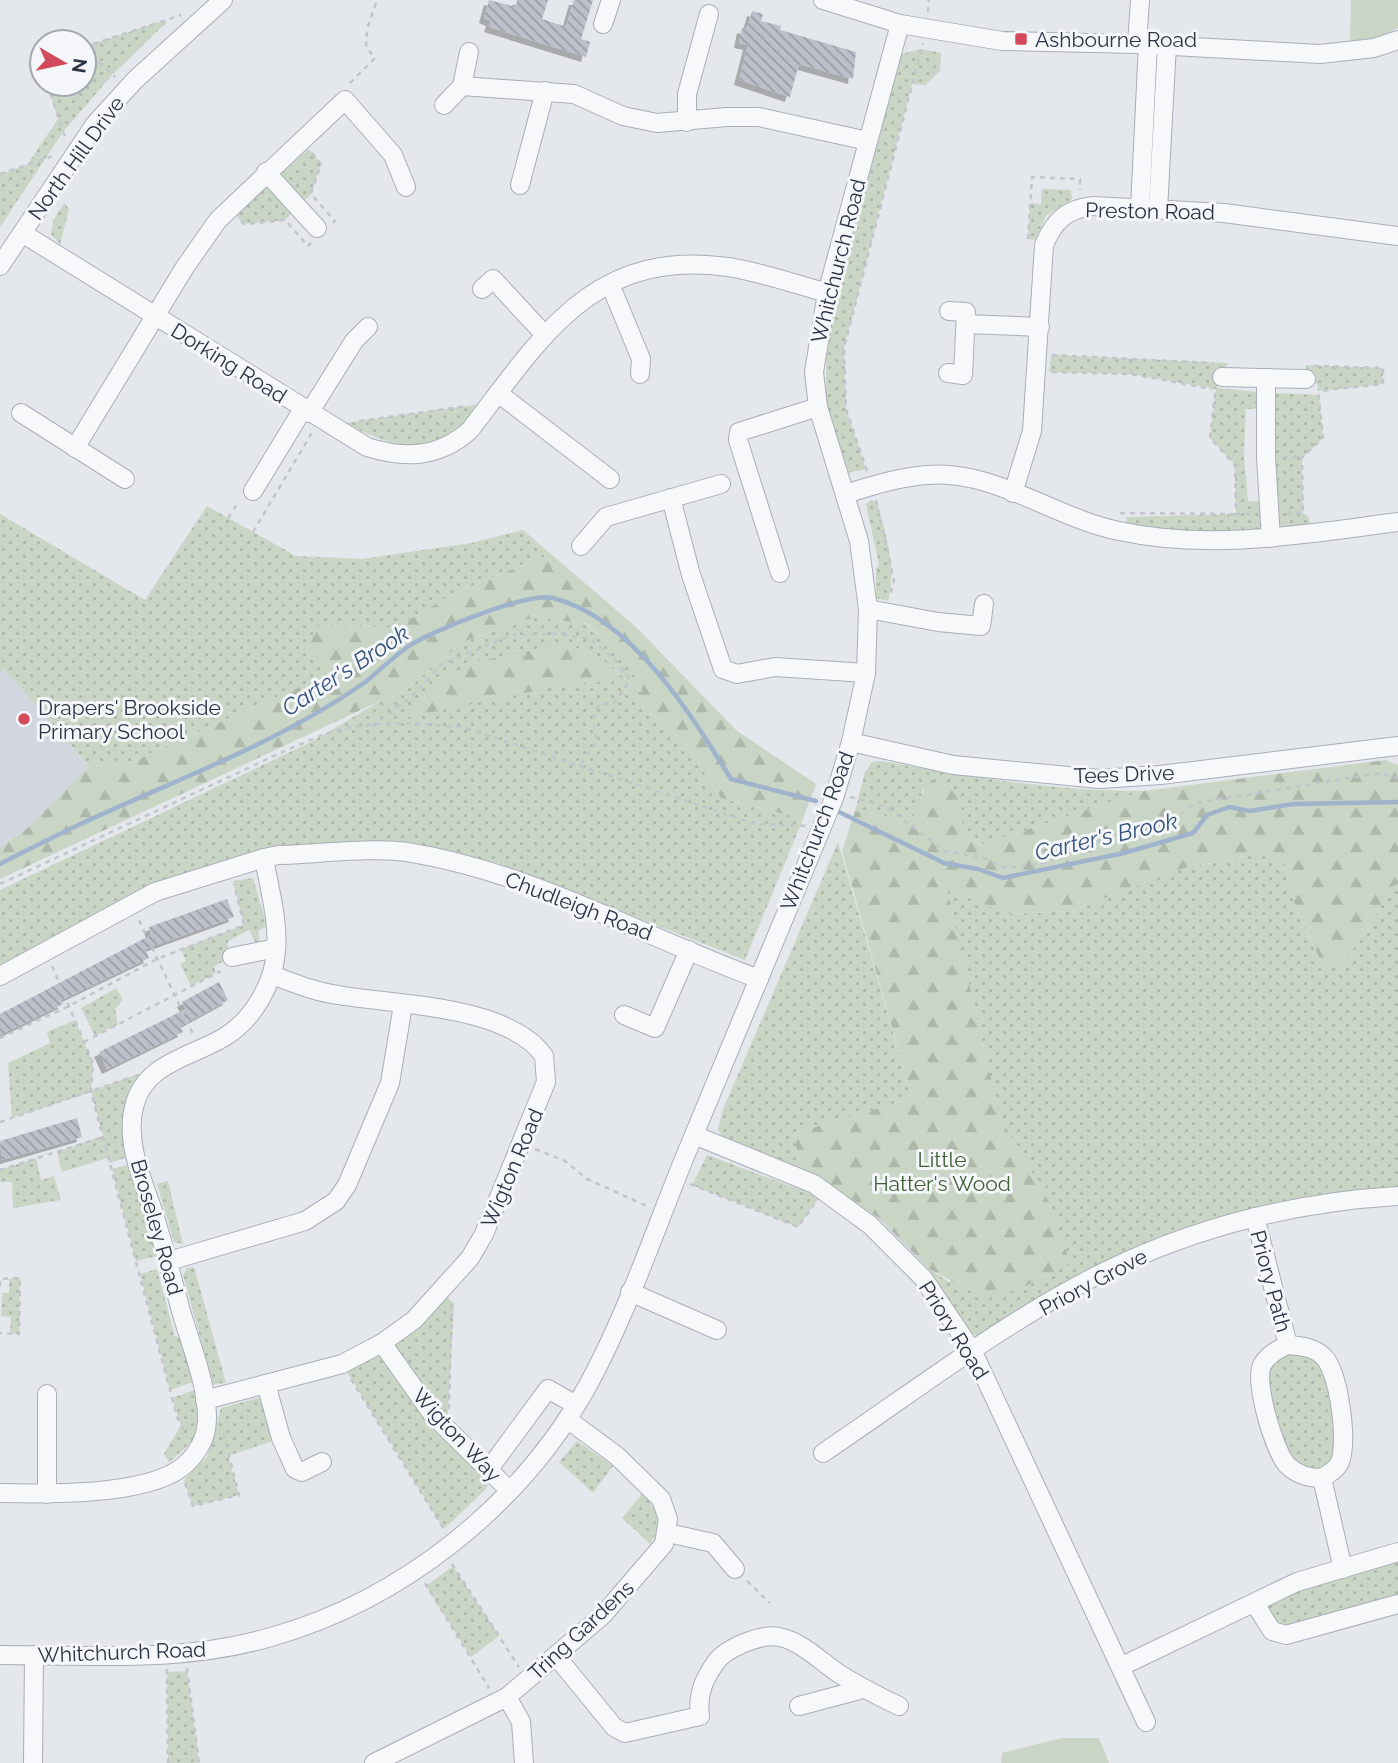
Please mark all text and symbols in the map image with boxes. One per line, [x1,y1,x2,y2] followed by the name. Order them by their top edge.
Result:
[1035,27,1197,52] place label: Ashbourne Road
[28,28,98,98] north arrow
[1013,31,1029,47] marker: Ashbourne Road
[68,57,92,75] text: N
[23,91,129,225] street label: North Hill Drive
[805,176,871,346] street label: Whitchurch Road
[1085,197,1215,225] street label: Preston Road
[167,318,291,408] street label: Dorking Road
[276,619,414,721] water label: Carter's Brook
[38,695,221,744] place label: Drapers' Brookside Primary School
[16,711,32,727] marker: Drapers' Brookside Primary School
[775,748,859,914] street label: Whitchurch Road
[1073,760,1175,788] street label: Tees Drive
[1032,806,1180,866] water label: Carter's Brook
[502,866,656,946] street label: Chudleigh Road
[476,1105,548,1231] street label: Wigton Road
[873,1147,1011,1196] park label: Little Hatter's Wood
[126,1156,188,1298] street label: Broseley Road
[1245,1227,1297,1335] street label: Priory Path
[1035,1243,1151,1321] street label: Priory Grove
[914,1276,994,1384] street label: Priory Road
[407,1383,507,1487] street label: Wigton Way
[523,1575,639,1685] street label: Tring Gardens
[37,1637,207,1667] street label: Whitchurch Road

